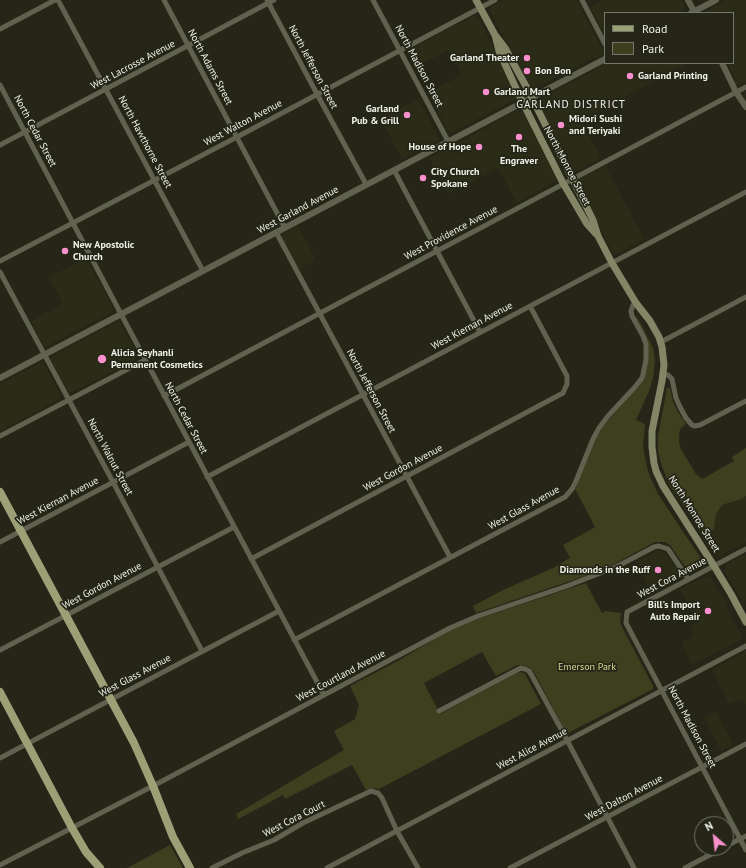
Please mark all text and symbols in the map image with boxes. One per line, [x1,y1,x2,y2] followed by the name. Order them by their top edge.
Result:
[604,12,734,64] legend
[642,21,667,36] text: Road
[286,23,340,111] street label: North Jefferson Street
[392,23,446,109] street label: North Madison Street
[185,27,235,107] street label: North Adams Street
[89,38,177,92] street label: West Lacrosse Avenue
[642,41,664,56] text: Park
[450,52,519,64] place label: Garland Theater
[522,53,532,63] marker: Garland Theater
[535,65,571,77] place label: Bon Bon
[522,66,532,76] marker: Bon Bon
[638,70,708,82] place label: Garland Printing
[625,71,635,81] marker: Garland Printing
[494,86,550,98] place label: Garland Mart
[481,87,491,97] marker: Garland Mart
[11,93,59,169] street label: North Cedar Street
[116,94,174,190] street label: North Hawthorne Street
[202,97,284,149] street label: West Walton Avenue
[516,98,626,112] district label: GARLAND DISTRICT
[351,103,399,126] place label: Garland Pub & Grill
[402,110,412,120] marker: Garland Pub & Grill
[569,113,622,136] place label: Midori Sushi and Teriyaki
[556,120,566,130] marker: Midori Sushi and Teriyaki
[541,124,593,208] street label: North Monroe Street
[514,132,524,142] marker: The Engraver
[409,141,471,153] place label: House of Hope
[474,142,484,152] marker: House of Hope
[500,143,538,166] place label: The Engraver
[431,166,480,190] place label: City Church Spokane
[418,173,428,183] marker: City Church Spokane
[255,184,341,236] street label: West Garland Avenue
[402,203,500,263] street label: West Providence Avenue
[73,239,134,262] place label: New Apostolic Church
[60,246,70,256] marker: New Apostolic Church
[429,300,515,352] street label: West Kiernan Avenue
[111,347,203,370] place label: Alicia Seyhanli Permanent Cosmetics
[344,347,398,435] street label: North Jefferson Street
[96,353,108,365] marker: Alicia Seyhanli Permanent Cosmetics
[162,380,210,456] street label: North Cedar Street
[85,416,135,498] street label: North Walnut Street
[361,442,445,494] street label: West Gordon Avenue
[666,473,722,555] street label: North Monroe Street
[15,475,101,527] street label: West Kiernan Avenue
[486,483,562,533] street label: West Glass Avenue
[636,555,708,601] street label: West Cora Avenue
[60,560,144,612] street label: West Gordon Avenue
[560,564,650,576] place label: Diamonds in the Ruff
[653,565,663,575] marker: Diamonds in the Ruff
[648,599,700,622] place label: Bill's Import Auto Repair
[703,606,713,616] marker: Bill's Import Auto Repair
[294,647,388,705] street label: West Courtland Avenue
[97,652,173,700] street label: West Glass Avenue
[558,661,616,673] park label: Emerson Park
[665,684,719,770] street label: North Madison Street
[495,725,569,773] street label: West Alice Avenue
[583,773,665,823] street label: West Dalton Avenue
[261,798,327,840] street label: West Cora Court
[694,816,734,856] north arrow
[702,818,715,834] text: N

